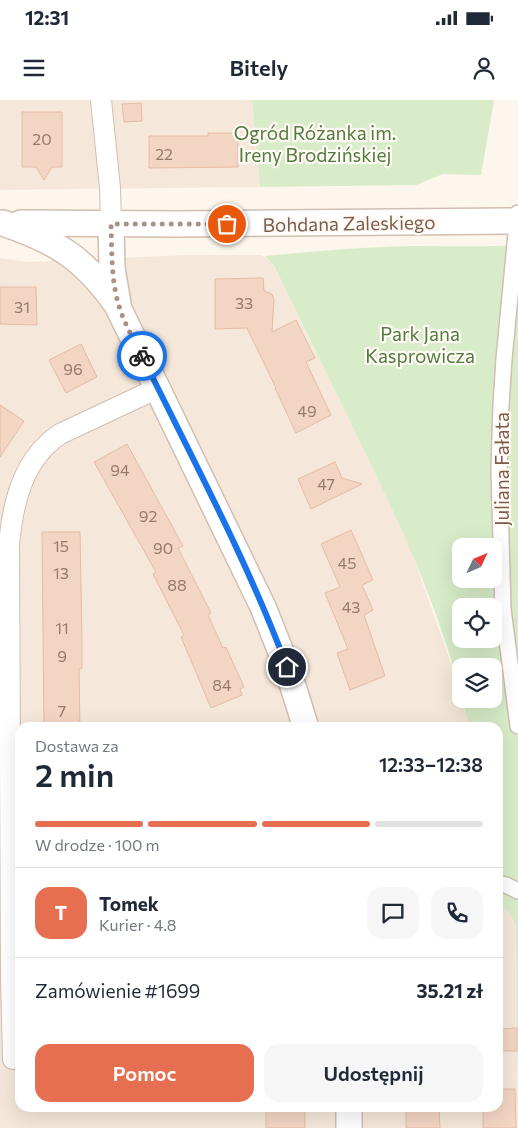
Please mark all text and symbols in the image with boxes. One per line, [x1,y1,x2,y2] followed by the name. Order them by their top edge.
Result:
[25,6,69,29] text: 12:31
[20,54,48,82] icon: menu
[230,54,288,81] text: Bitely
[470,54,498,82] icon: person
[234,121,396,166] park label: Ogród Różanka im. Ireny Brodzińskiej
[32,129,52,148] house number: 20
[155,144,173,163] house number: 22
[206,203,248,245] pin
[213,210,241,238] icon: bag
[262,210,436,236] street label: Bohdana Zaleskiego
[235,293,253,312] house number: 33
[14,297,30,316] house number: 31
[365,322,475,367] park label: Park Jana Kasprowicza
[117,331,167,381] courier
[128,342,156,370] icon: bike
[63,359,83,378] house number: 96
[297,401,317,420] house number: 49
[490,412,513,526] street label: Juliana Fałata
[110,460,130,479] house number: 94
[317,474,335,493] house number: 47
[139,506,157,525] house number: 92
[53,536,69,555] house number: 15
[153,538,173,557] house number: 90
[452,538,502,588] north arrow
[452,538,502,708] map controls
[338,553,356,572] house number: 45
[53,563,69,582] house number: 13
[167,575,187,594] house number: 88
[342,597,360,616] house number: 43
[452,598,502,648] button: locate
[55,618,69,637] house number: 11
[57,646,67,665] house number: 9
[266,646,308,688] pin
[273,653,301,681] icon: home
[452,658,502,708] button: layers
[212,675,232,694] house number: 84
[58,701,66,720] house number: 7
[35,736,119,755] text: Dostawa za
[379,753,483,776] text: 12:33–12:38
[35,754,114,794] text: 2 min
[35,835,160,854] text: W drodze · 100 m
[367,887,419,939] button: chat
[431,887,483,939] button: phone
[99,892,159,915] text: Tomek
[55,901,67,924] text: T
[99,915,176,934] text: Kurier · 4.8
[35,979,200,1002] text: Zamówienie #1699
[417,979,483,1002] text: 35.21 zł
[35,1044,254,1102] button: Pomoc
[264,1044,483,1102] button: Udostępnij

